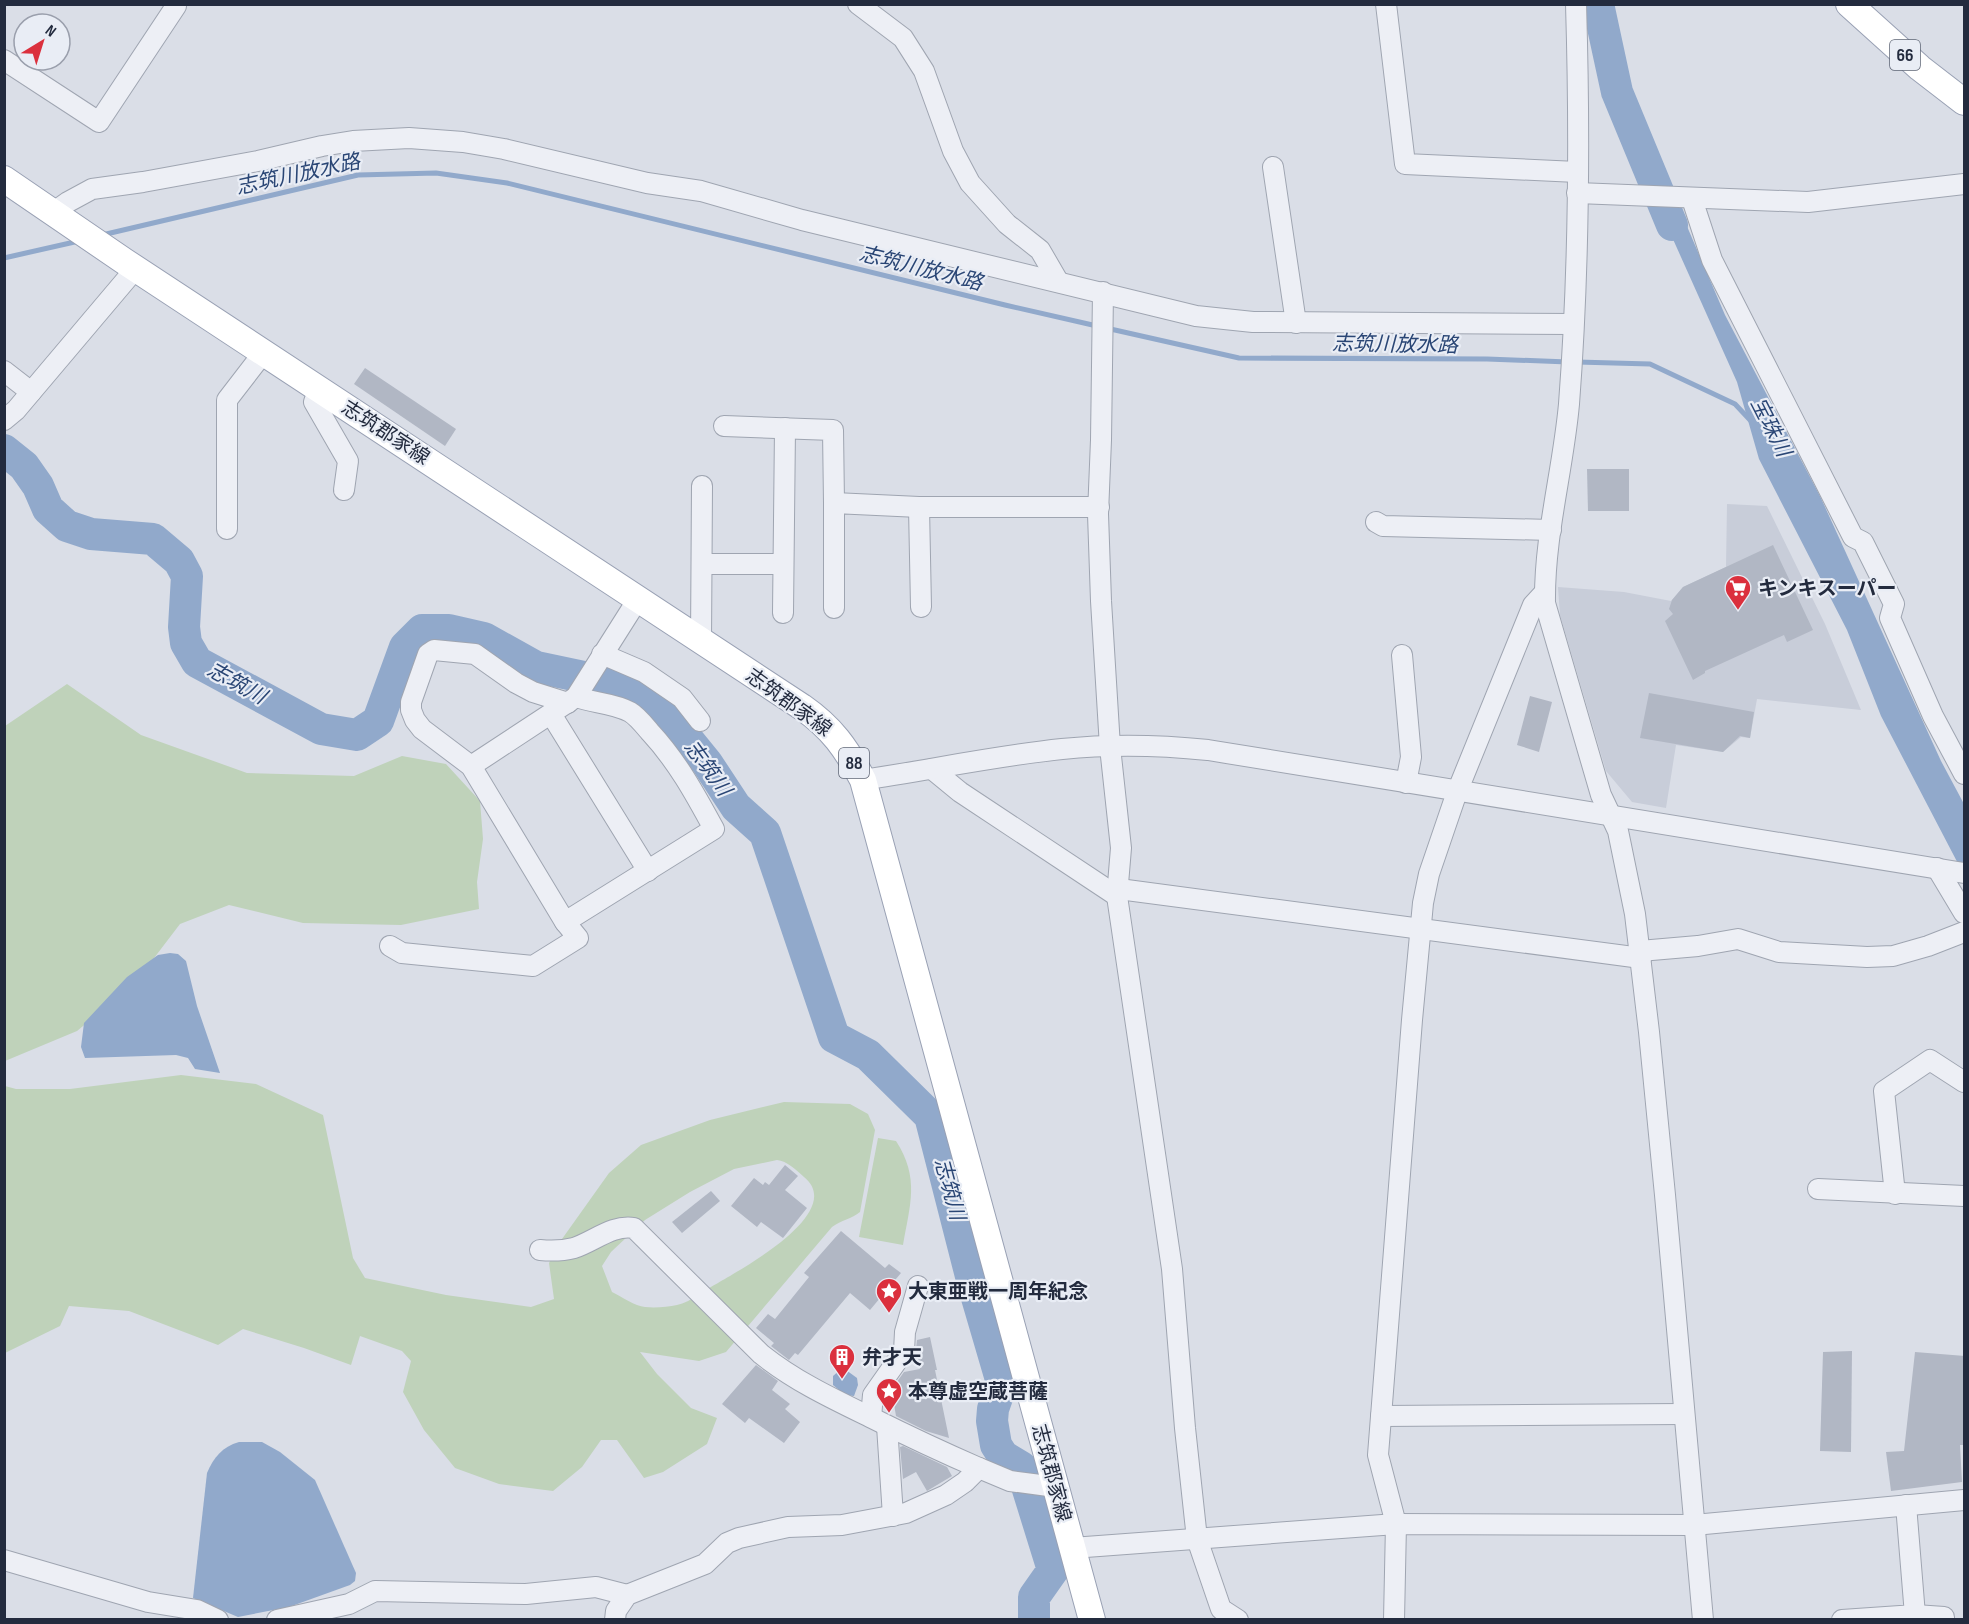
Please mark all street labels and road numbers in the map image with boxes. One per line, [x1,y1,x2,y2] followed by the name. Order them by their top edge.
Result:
[1890,40,1920,70] road number: 66
[337,396,434,470] street label: 志筑郡家線
[741,664,836,742] street label: 志筑郡家線
[839,748,869,778] road number: 88
[1027,1422,1076,1525] street label: 志筑郡家線

